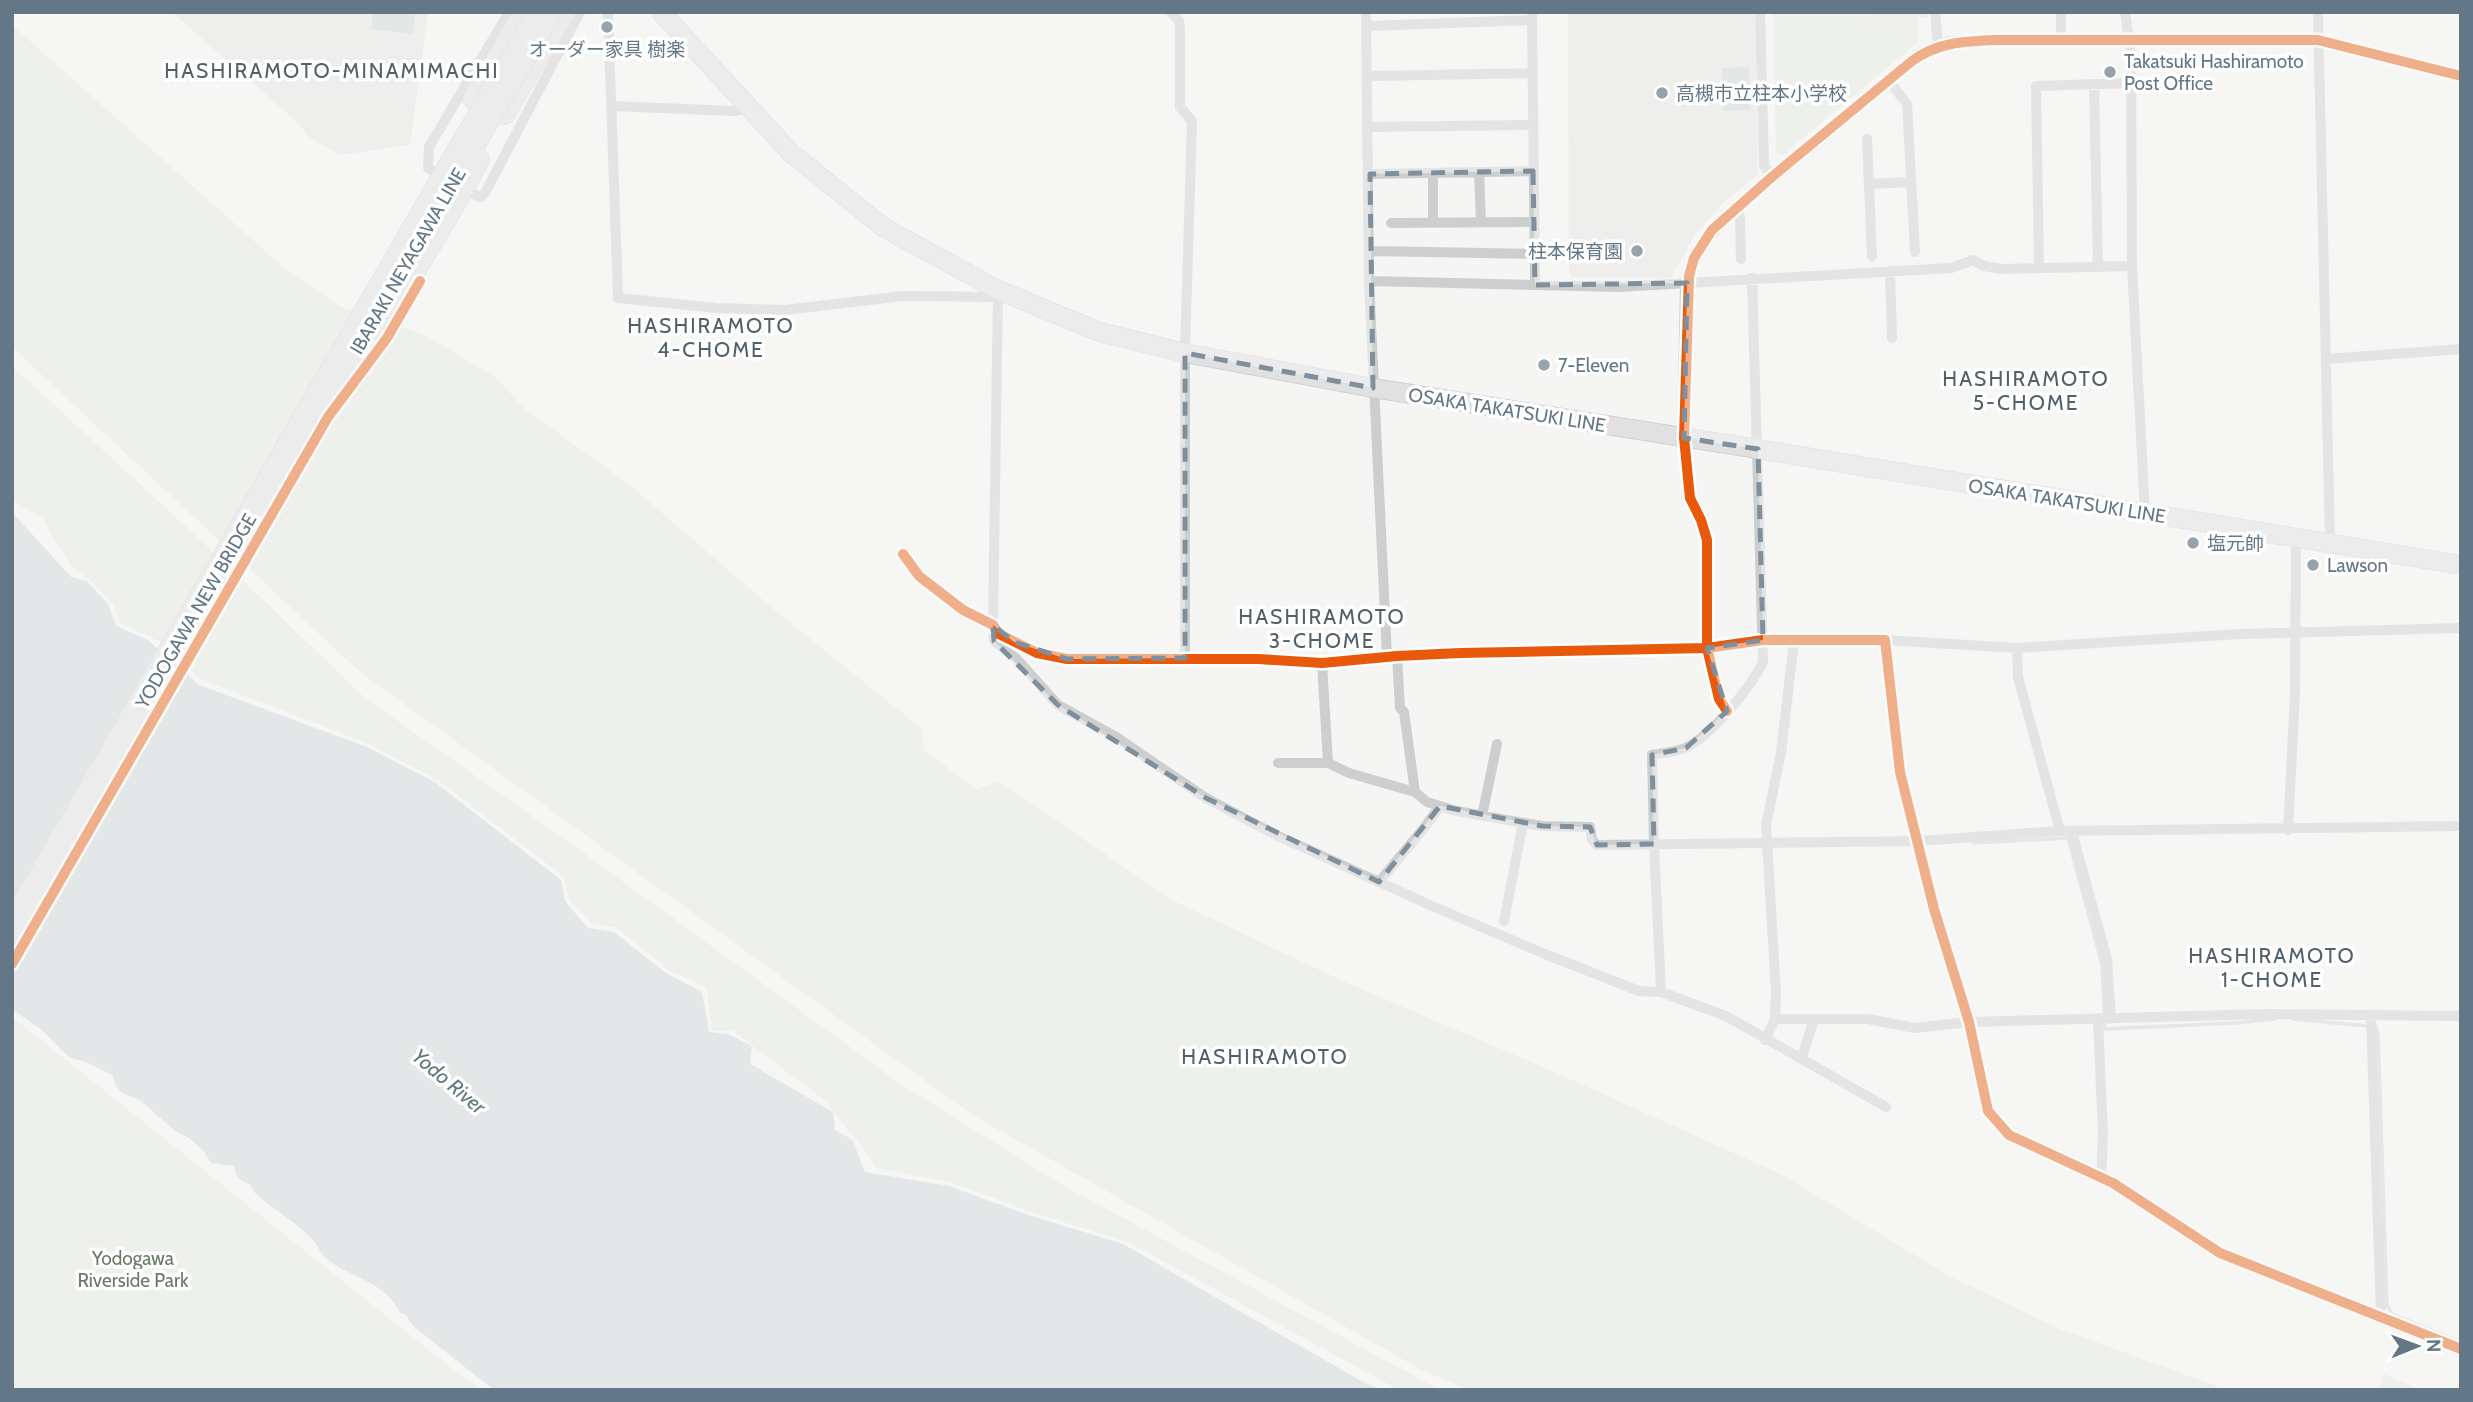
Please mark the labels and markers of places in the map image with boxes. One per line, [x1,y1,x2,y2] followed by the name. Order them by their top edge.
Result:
[599,19,615,35] marker: オーダー家具 樹楽
[529,38,685,61] place label: オーダー家具 樹楽
[2124,50,2304,95] place label: Takatsuki Hashiramoto Post Office
[2102,64,2118,80] marker: Takatsuki Hashiramoto Post Office
[1676,82,1847,105] place label: 高槻市立柱本小学校
[1654,85,1670,101] marker: 高槻市立柱本小学校
[1528,240,1623,263] place label: 柱本保育園
[1629,243,1645,259] marker: 柱本保育園
[1558,354,1629,377] place label: 7-Eleven
[1536,357,1552,373] marker: 7-Eleven
[2207,532,2264,555] place label: 塩元帥
[2185,535,2201,551] marker: 塩元帥
[2327,554,2388,577] place label: Lawson
[2305,557,2321,573] marker: Lawson

